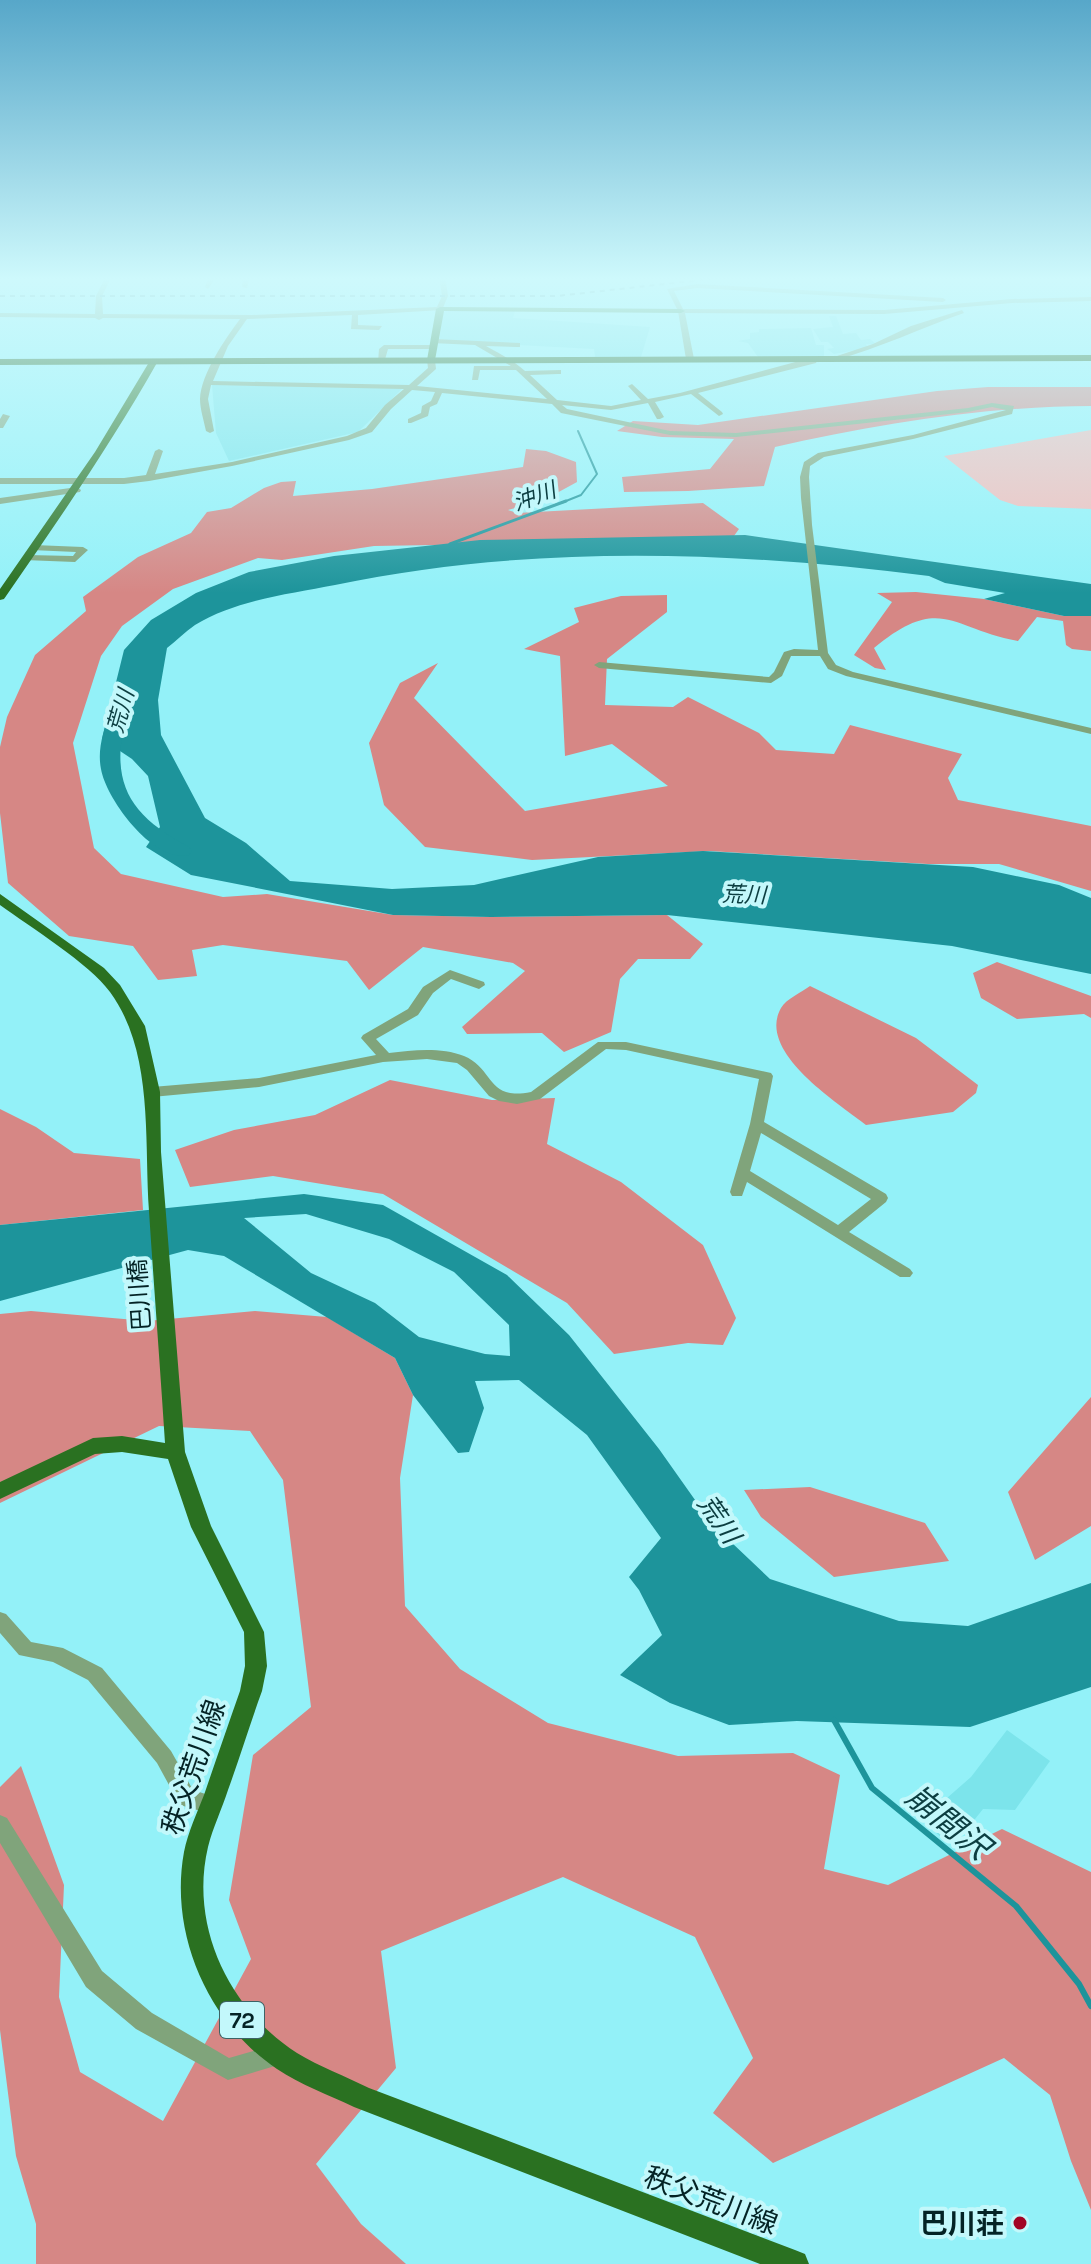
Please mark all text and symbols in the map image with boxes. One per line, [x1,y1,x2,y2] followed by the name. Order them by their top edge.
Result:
[509,475,561,517] water label: 沖川
[100,684,140,736] water label: 荒川
[722,879,768,909] water label: 荒川
[121,1258,157,1332] street label: 巴川橋
[690,1488,750,1552] water label: 荒川
[153,1695,233,1839] street label: 秩父荒川線
[898,1776,1001,1870] water label: 崩間沢
[220,2002,264,2038] road number: 72
[639,2158,783,2242] street label: 秩父荒川線
[920,2205,1004,2241] place label: 巴川荘
[1011,2214,1029,2232] marker: 巴川荘

